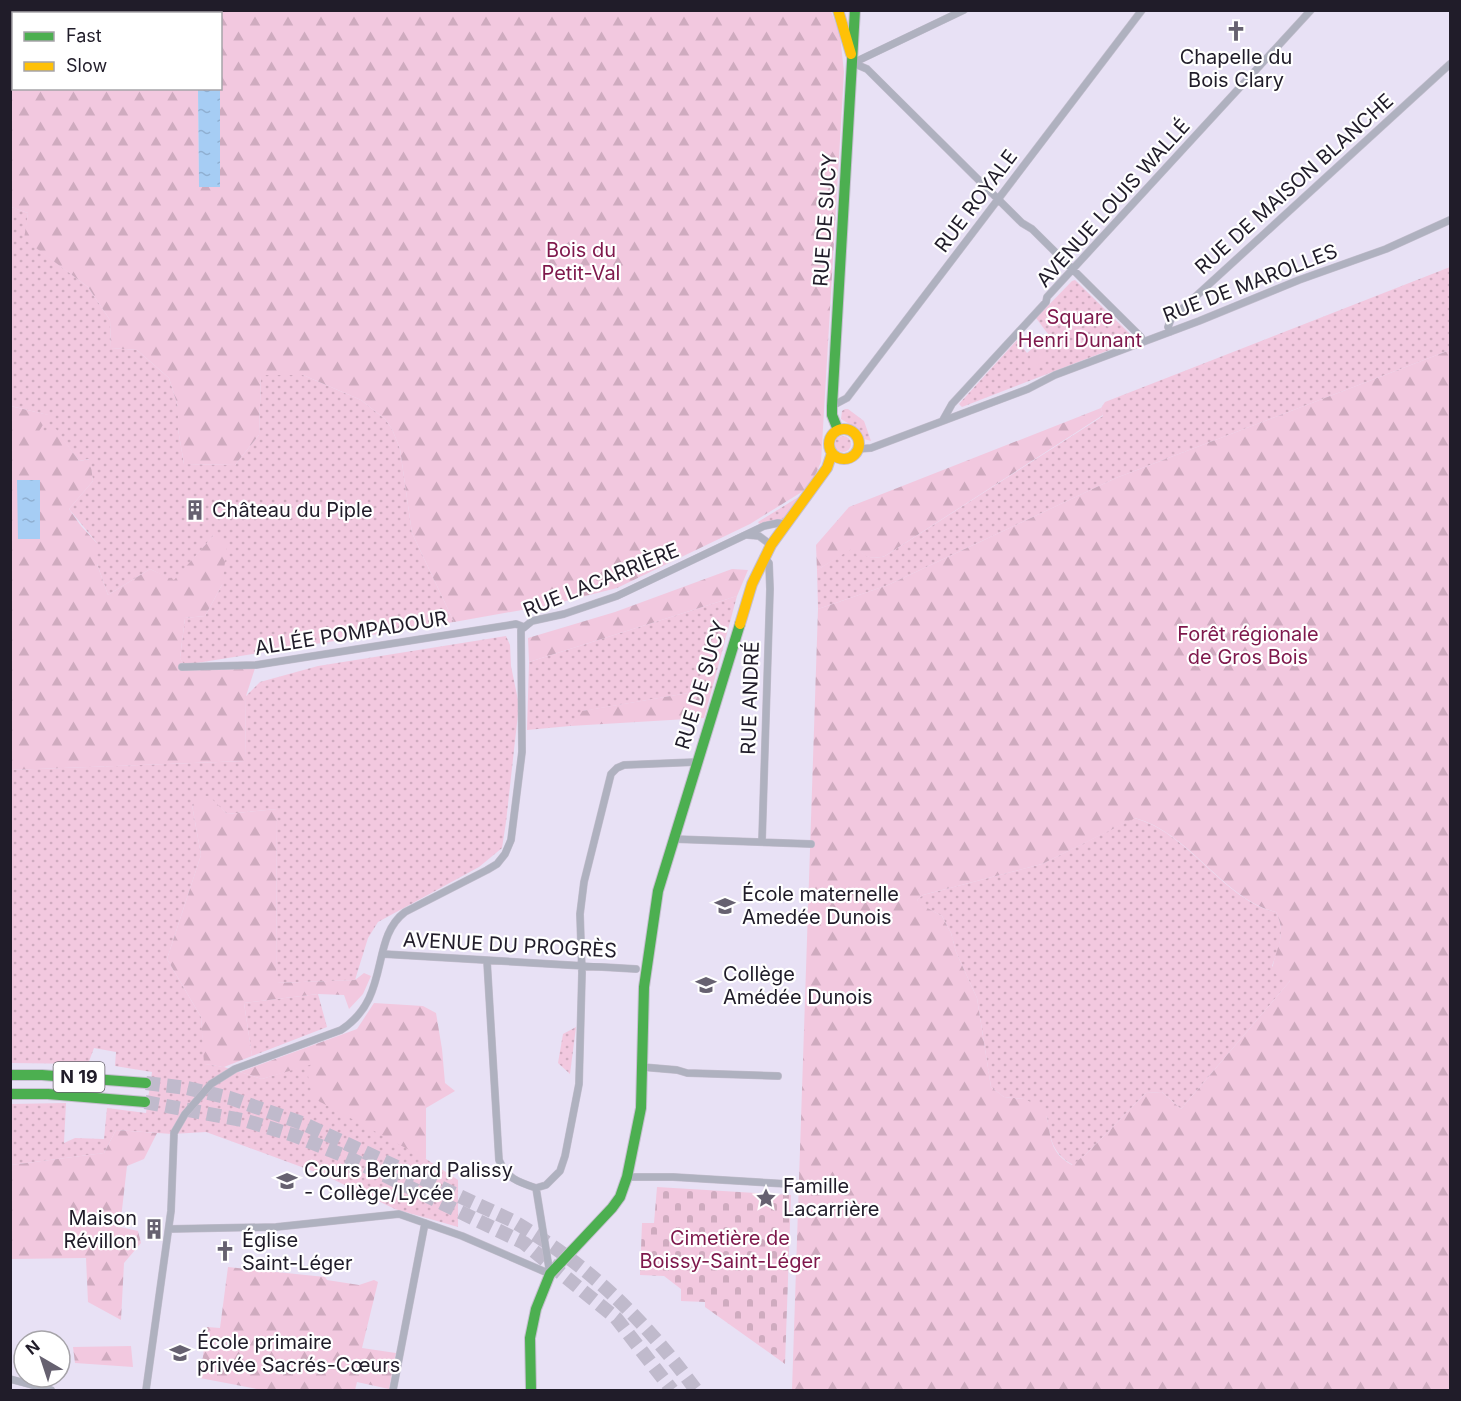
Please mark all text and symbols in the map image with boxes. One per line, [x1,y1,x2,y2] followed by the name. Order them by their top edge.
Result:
[12,12,222,90] legend
[1224,19,1248,43] church icon: Chapelle du Bois Clary
[66,25,102,46] text: Fast
[1180,45,1292,92] place label: Chapelle du Bois Clary
[66,55,107,76] text: Slow
[1190,89,1398,279] street label: RUE DE MAISON BLANCHE
[1031,113,1195,292] street label: AVENUE LOUIS WALLÉ
[930,145,1022,257] street label: RUE ROYALE
[808,152,842,287] street label: RUE DE SUCY
[542,238,620,285] park label: Bois du Petit-Val
[1159,239,1341,327] street label: RUE DE MAROLLES
[1018,305,1143,352] park label: Square Henri Dunant
[183,498,207,522] building icon: Château du Piple
[212,498,373,522] place label: Château du Piple
[519,537,682,622] street label: RUE LACARRIÈRE
[253,605,449,660] street label: ALLÉE POMPADOUR
[670,617,732,752] street label: RUE DE SUCY
[1177,622,1319,669] park label: Forêt régionale de Gros Bois
[735,641,764,755] street label: RUE ANDRÉ
[742,881,899,929] place label: École maternelle Amedée Dunois
[713,894,737,918] school or university icon: École maternelle Amedée Dunois
[402,926,618,963] street label: AVENUE DU PROGRÈS
[723,962,873,1009] place label: Collège Amédée Dunois
[694,973,718,997] school or university icon: Collège Amédée Dunois
[54,1062,104,1092] road number: N 19
[304,1158,513,1205] place label: Cours Bernard Palissy - Collège/Lycée
[275,1169,299,1193] school or university icon: Cours Bernard Palissy - Collège/Lycée
[783,1174,879,1221] place label: Famille Lacarrière
[754,1186,778,1210] place icon: Famille Lacarrière
[64,1206,137,1253] place label: Maison Révillon
[142,1217,166,1241] building icon: Maison Révillon
[639,1226,821,1273] park label: Cimetière de Boissy-Saint-Léger
[242,1227,353,1275] place label: Église Saint-Léger
[213,1239,237,1263] church icon: Église Saint-Léger
[12,1329,72,1389] north arrow
[197,1329,400,1377] place label: École primaire privée Sacrés-Cœurs
[22,1336,44,1359] text: N
[168,1341,192,1365] school or university icon: École primaire privée Sacrés-Cœurs

